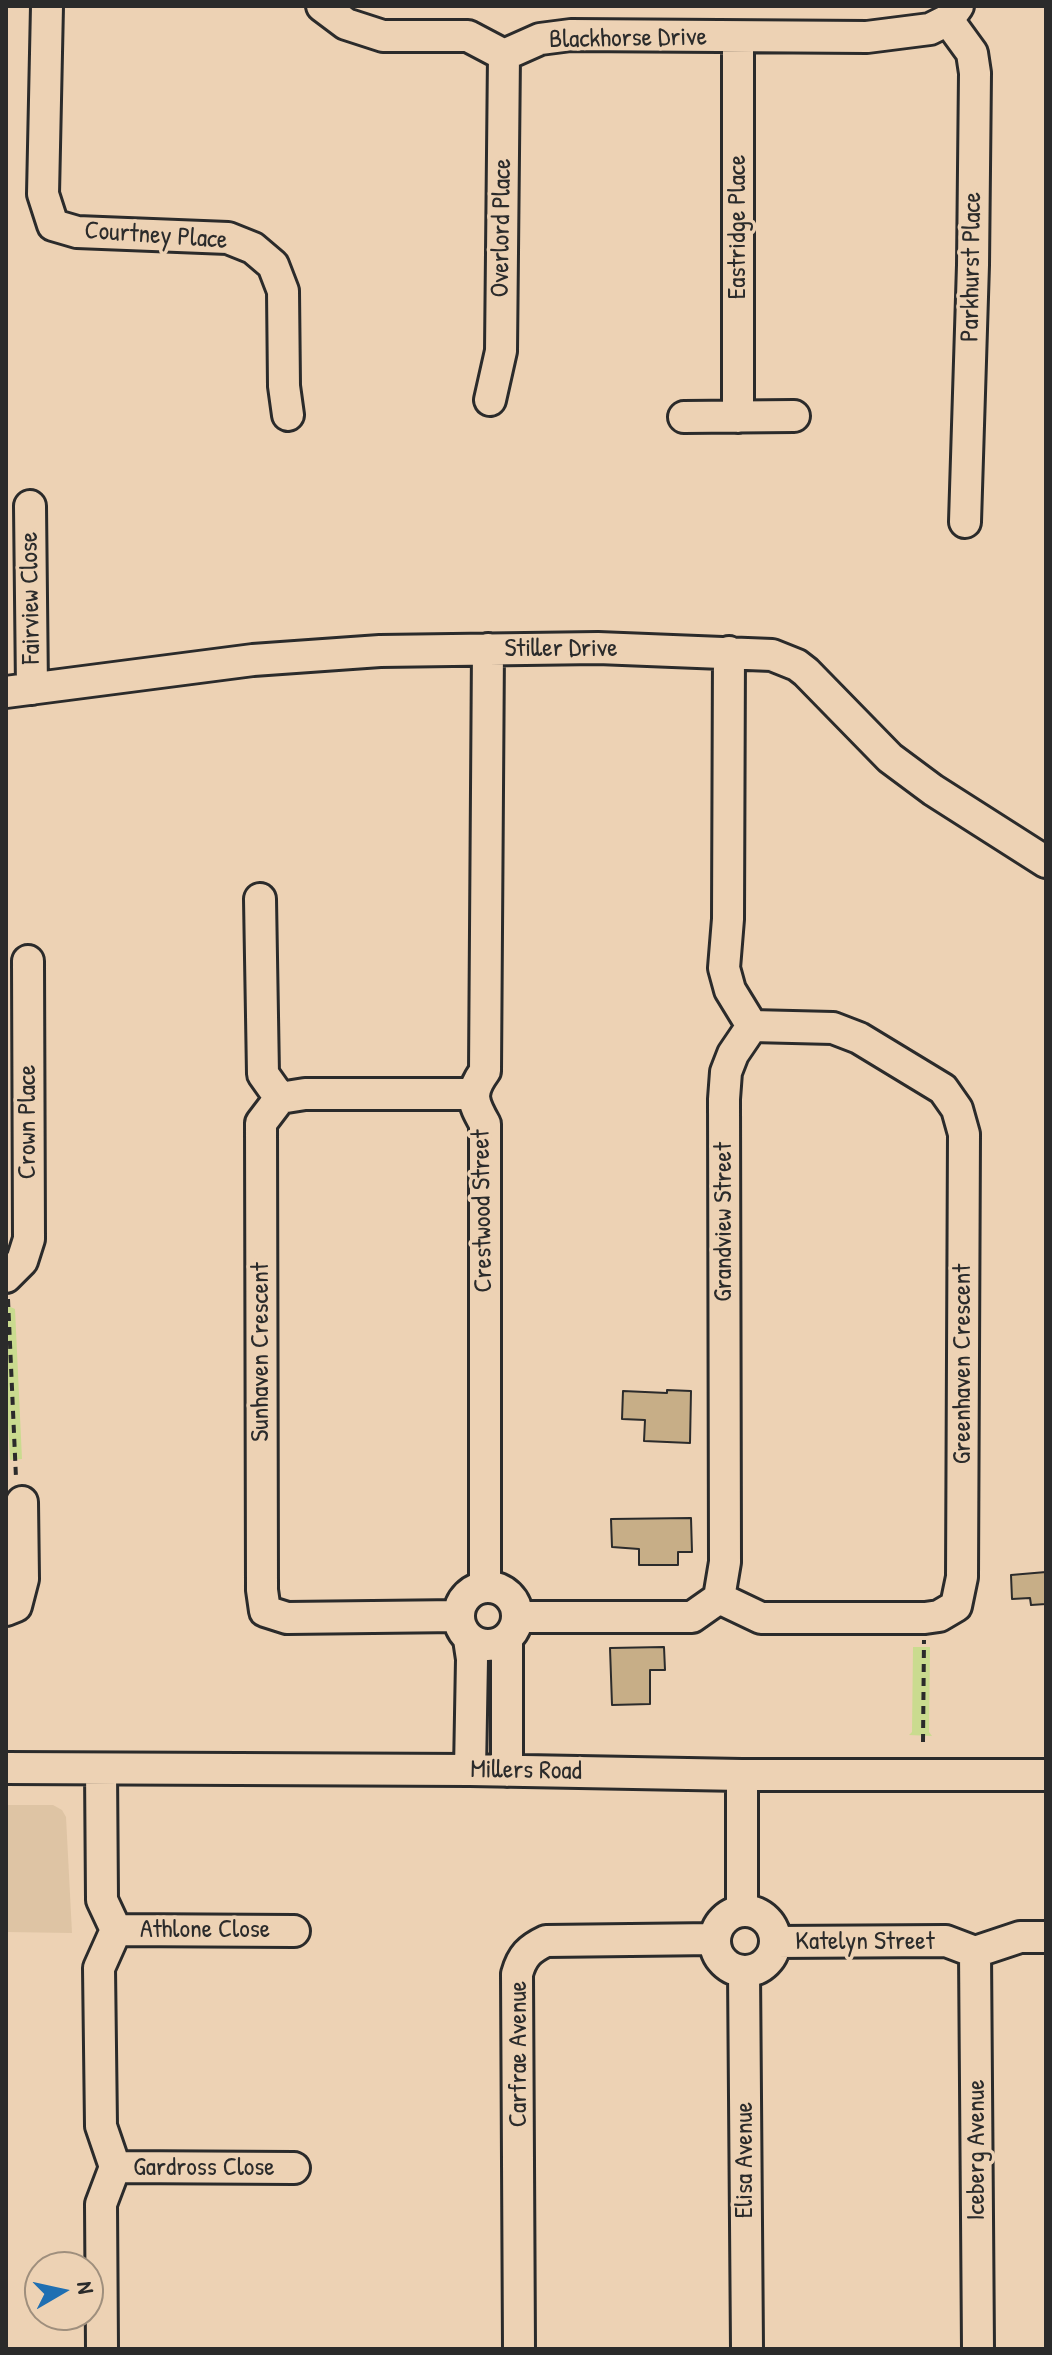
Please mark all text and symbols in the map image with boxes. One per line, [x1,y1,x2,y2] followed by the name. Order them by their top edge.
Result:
[549,22,707,56] street label: Blackhorse Drive
[722,155,754,299] street label: Eastridge Place
[485,158,519,298] street label: Overlord Place
[955,192,989,342] street label: Parkhurst Place
[83,215,229,257] street label: Courtney Place
[14,532,48,664] street label: Fairview Close
[504,633,618,665] street label: Stiller Drive
[12,1065,44,1179] street label: Crown Place
[466,1129,500,1293] street label: Crestwood Street
[708,1142,740,1302] street label: Grandview Street
[245,1262,277,1442] street label: Sunhaven Crescent
[947,1264,979,1464] street label: Greenhaven Crescent
[470,1754,582,1788] street label: Millers Road
[140,1914,270,1946] street label: Athlone Close
[795,1926,935,1958] street label: Katelyn Street
[503,1981,535,2127] street label: Carfrae Avenue
[961,2079,993,2221] street label: Iceberg Avenue
[729,2102,761,2218] street label: Elisa Avenue
[133,2152,275,2184] street label: Gardross Close
[24,2251,104,2331] north arrow
[70,2279,101,2296] text: N

